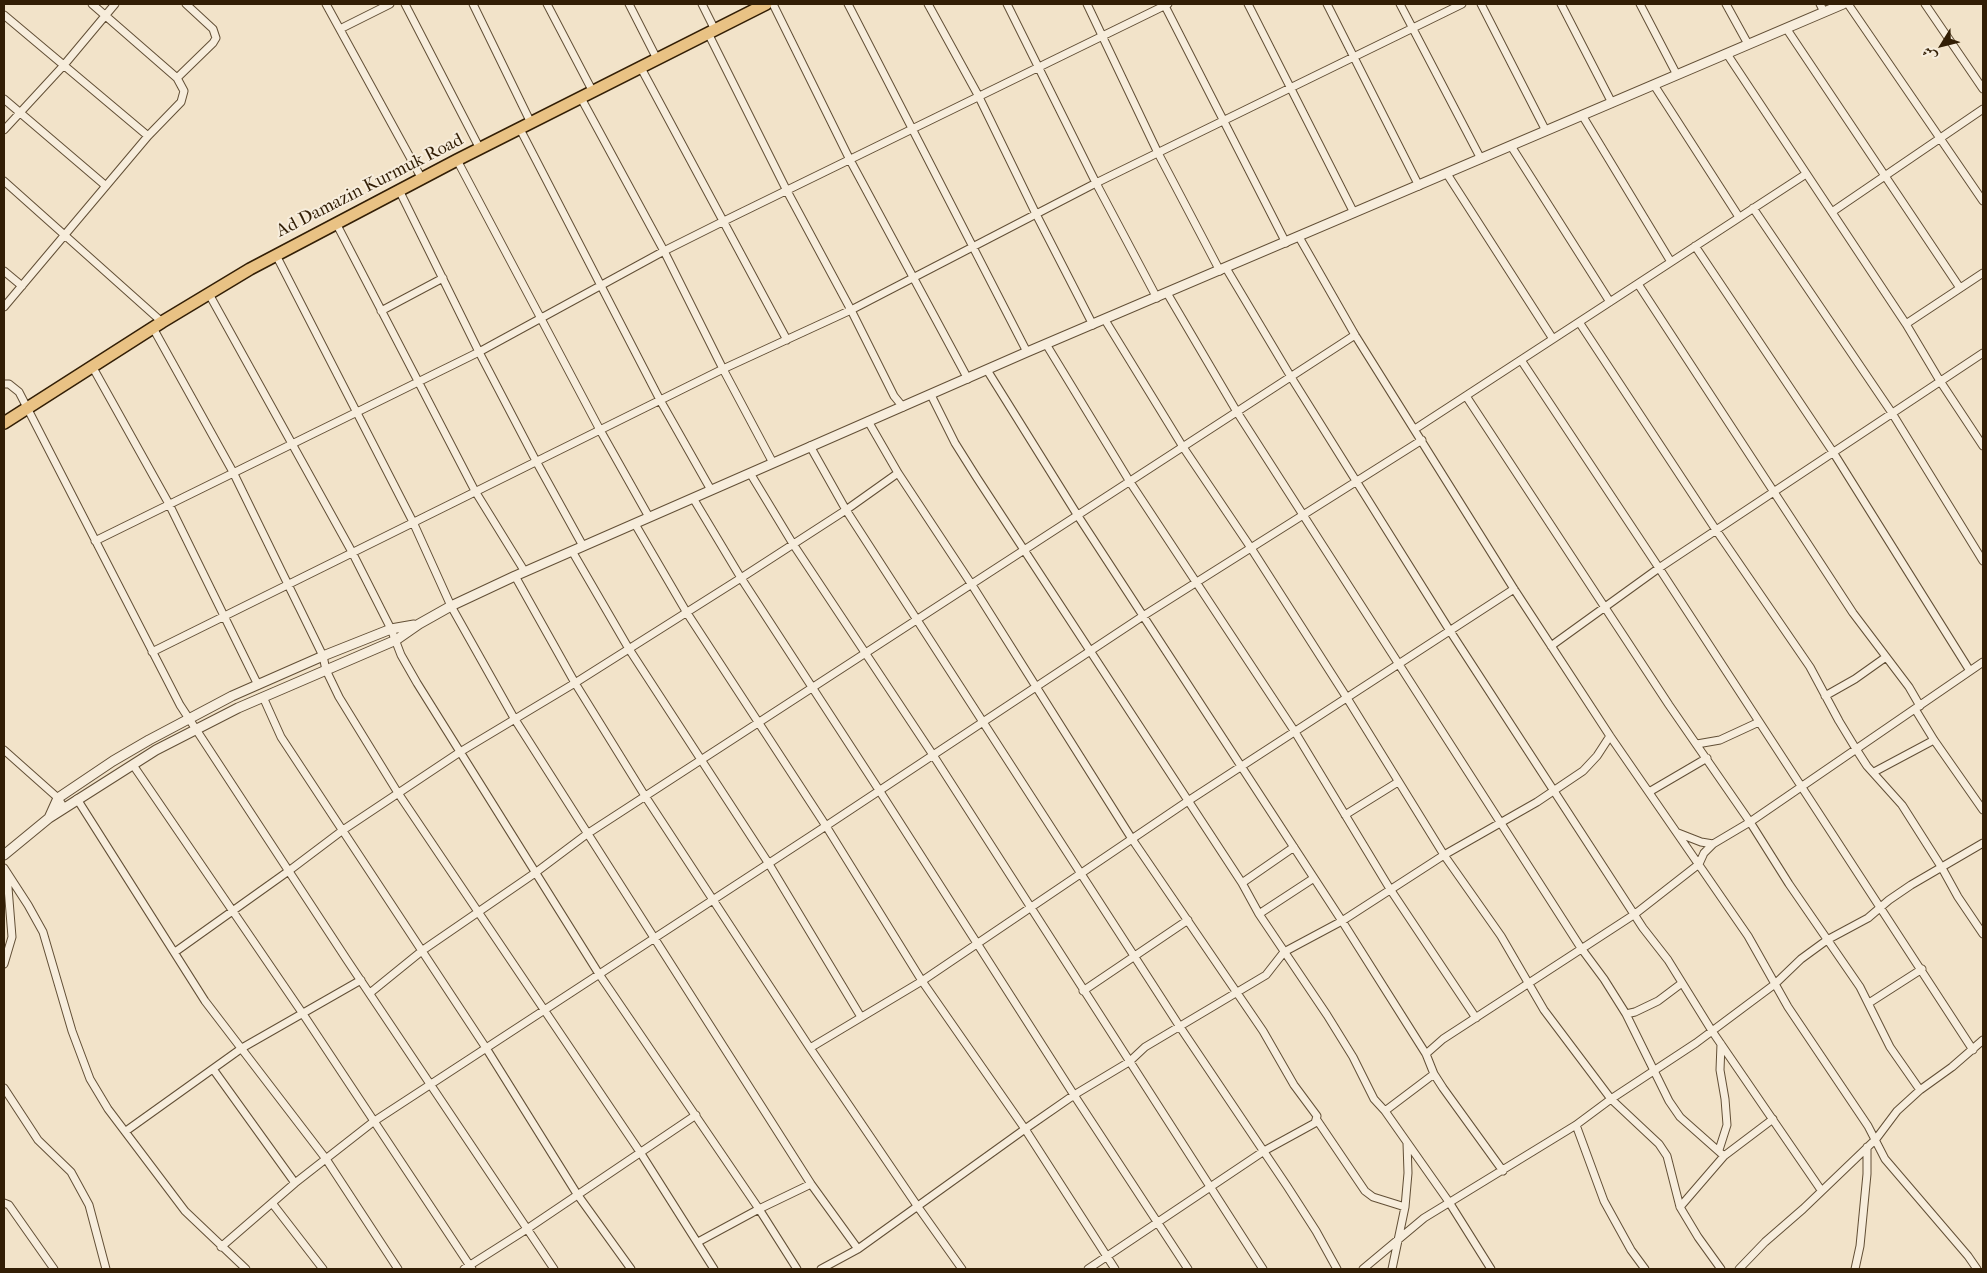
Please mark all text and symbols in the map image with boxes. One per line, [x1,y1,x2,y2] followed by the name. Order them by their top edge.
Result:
[1917,20,1967,70] north arrow
[1919,44,1940,65] text: ش
[273,129,467,243] street label: Ad Damazin Kurmuk Road

